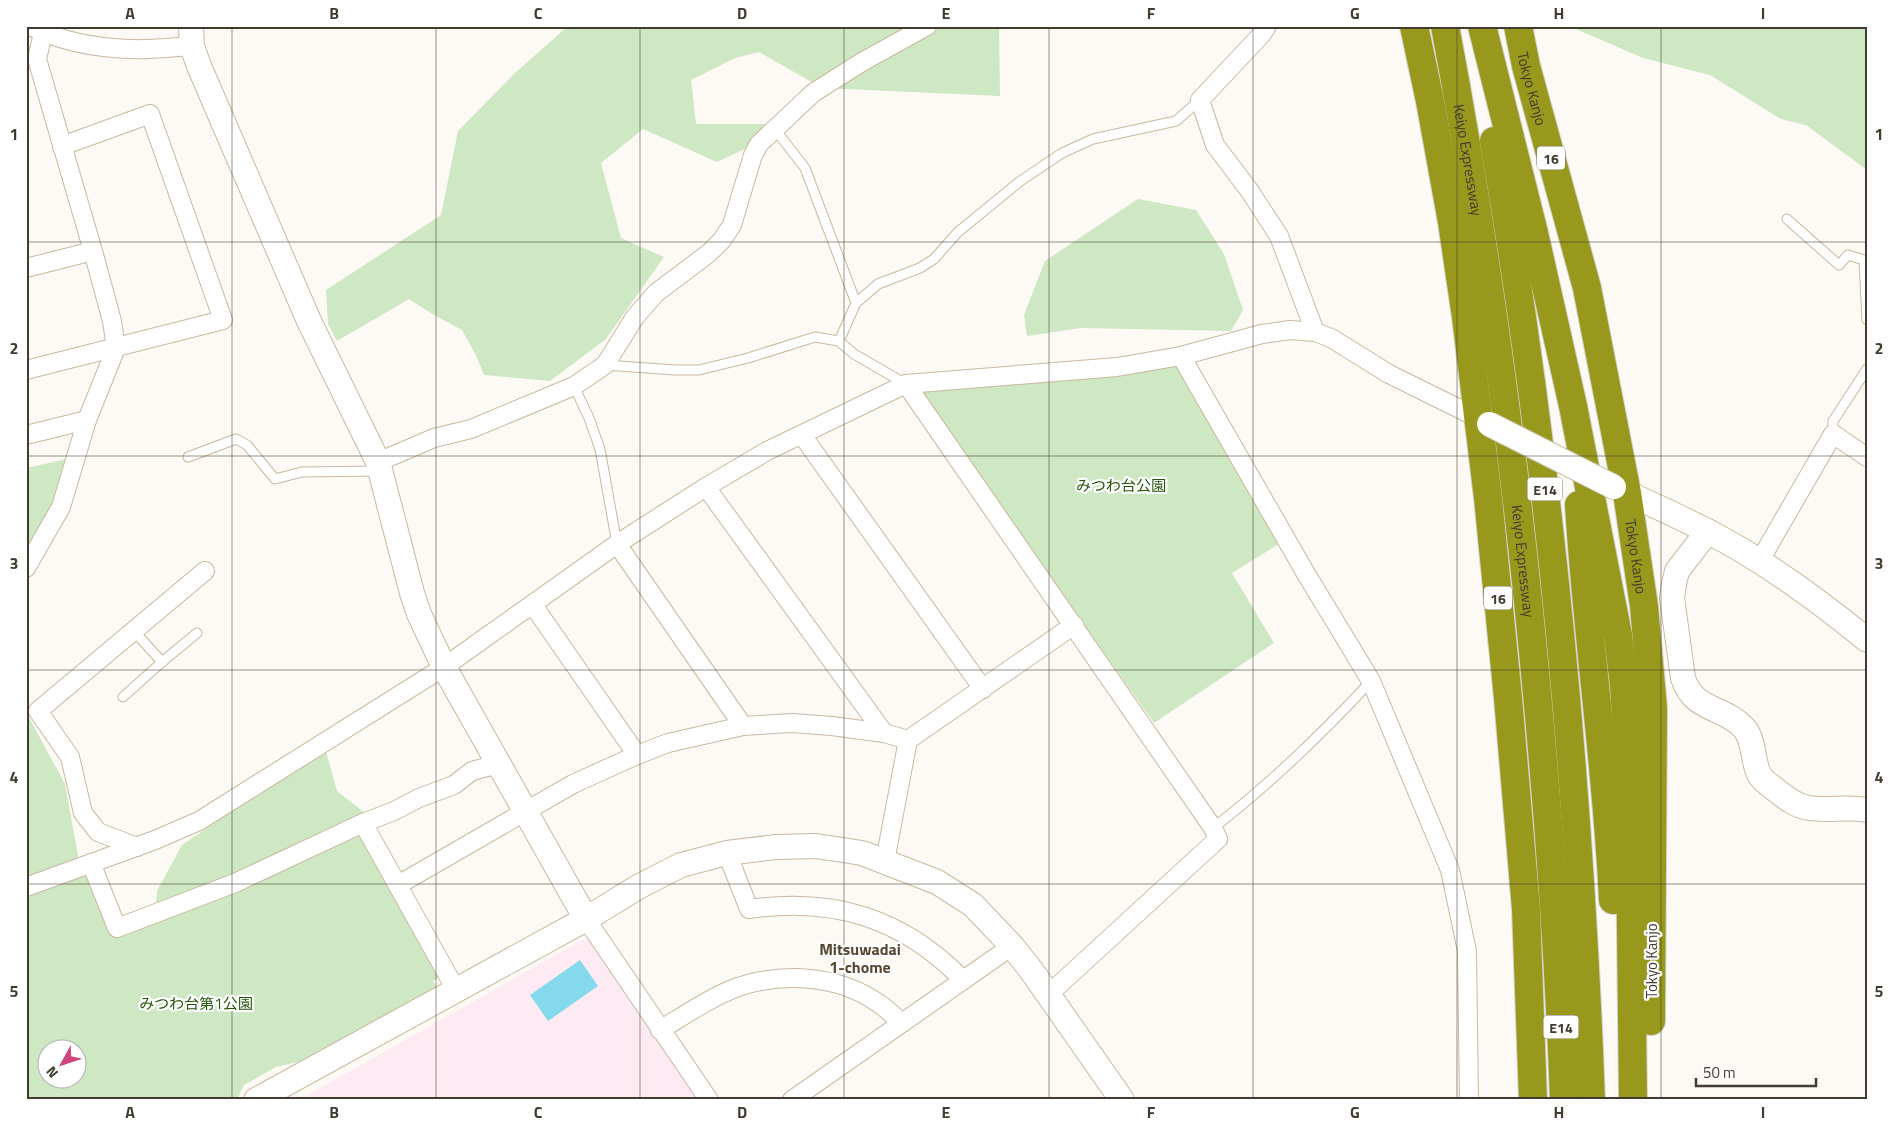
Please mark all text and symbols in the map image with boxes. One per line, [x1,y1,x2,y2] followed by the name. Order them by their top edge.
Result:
[125,1,135,25] text: A
[329,1,339,25] text: B
[534,1,543,25] text: C
[737,1,747,25] text: D
[942,1,951,25] text: E
[1147,1,1156,25] text: F
[1350,1,1360,25] text: G
[1554,1,1564,25] text: H
[1761,1,1765,25] text: I
[1512,50,1553,128] street label: Tokyo Kanjo
[1448,102,1489,218] street label: Keiyo Expressway
[10,122,18,146] text: 1
[1875,122,1883,146] text: 1
[1537,146,1565,170] road number: 16
[10,336,18,360] text: 2
[1875,336,1883,360] text: 2
[1076,474,1166,497] park label: みつわ台公園
[1528,478,1562,500] road number: E14
[1506,504,1541,619] street label: Keiyo Expressway
[1620,517,1654,595] street label: Tokyo Kanjo
[10,551,18,575] text: 3
[1875,551,1883,575] text: 3
[1484,586,1512,610] road number: 16
[10,765,19,789] text: 4
[1875,765,1884,789] text: 4
[1640,923,1663,999] street label: Tokyo Kanjo
[819,937,901,979] district label: Mitsuwadai 1-chome
[10,979,19,1003] text: 5
[1875,979,1884,1003] text: 5
[139,992,253,1015] park label: みつわ台第1公園
[1544,1016,1578,1038] road number: E14
[38,1038,88,1088] north arrow
[1696,1056,1816,1088] scale bar
[1703,1061,1736,1084] text: 50 m
[40,1062,63,1083] text: N
[125,1100,135,1124] text: A
[329,1100,339,1124] text: B
[534,1100,543,1124] text: C
[737,1100,747,1124] text: D
[942,1100,951,1124] text: E
[1147,1100,1156,1124] text: F
[1350,1100,1360,1124] text: G
[1554,1100,1564,1124] text: H
[1761,1100,1765,1124] text: I

